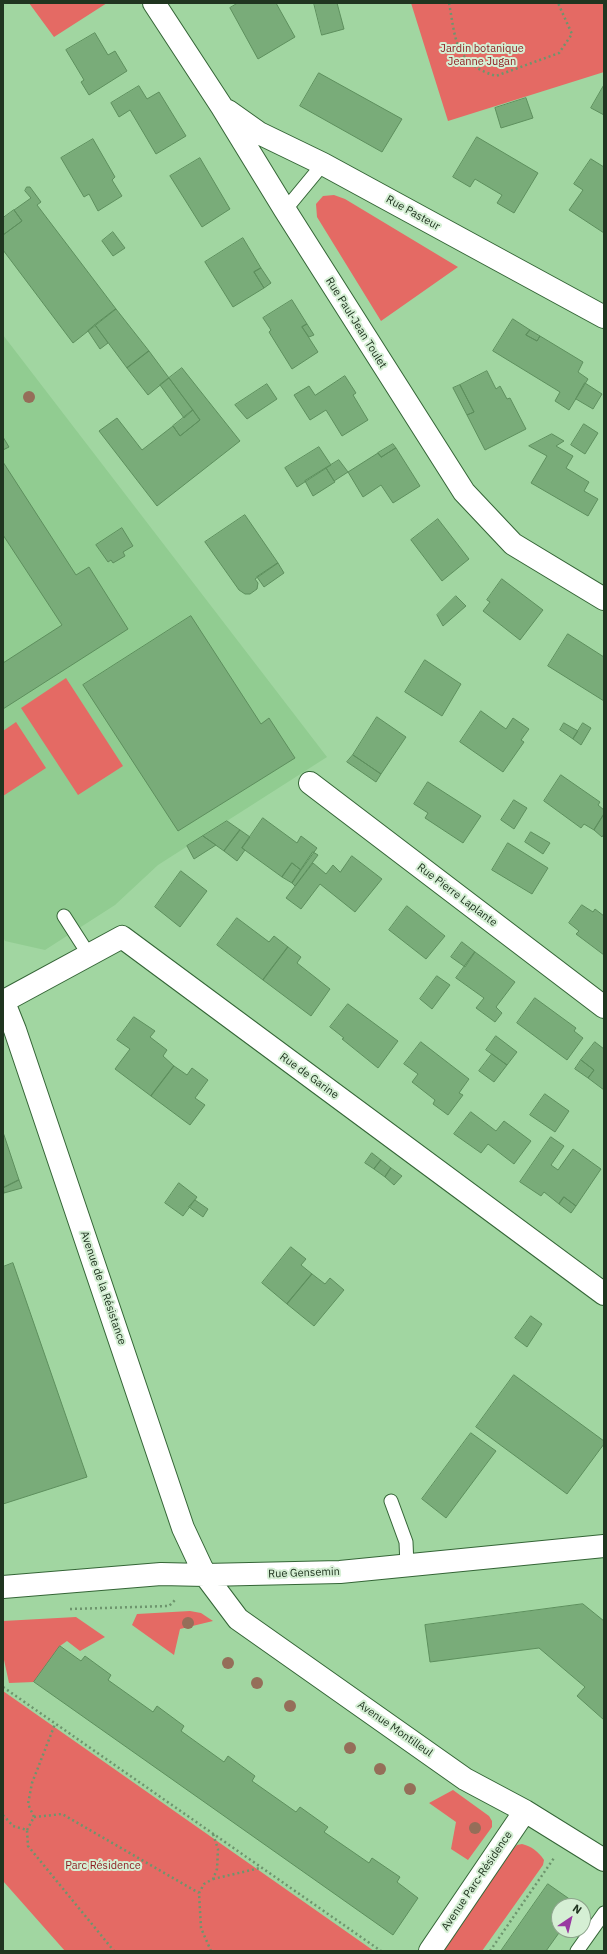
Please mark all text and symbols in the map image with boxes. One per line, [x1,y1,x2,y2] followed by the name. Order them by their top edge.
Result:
[440,42,524,68] park label: Jardin botanique Jeanne Jugan
[384,193,442,233] street label: Rue Pasteur
[323,275,389,371] street label: Rue Paul-Jean Toulet
[414,861,500,929] street label: Rue Pierre Laplante
[277,1050,341,1102] street label: Rue de Garine
[77,1229,129,1347] street label: Avenue de la Résistance
[268,1565,340,1581] street label: Rue Gensemin
[355,1698,435,1760] street label: Avenue Montilleul
[439,1829,515,1933] street label: Avenue Parc-Résidence
[65,1859,141,1873] park label: Parc Résidence
[551,1898,591,1938] north arrow
[570,1901,585,1917] text: N

